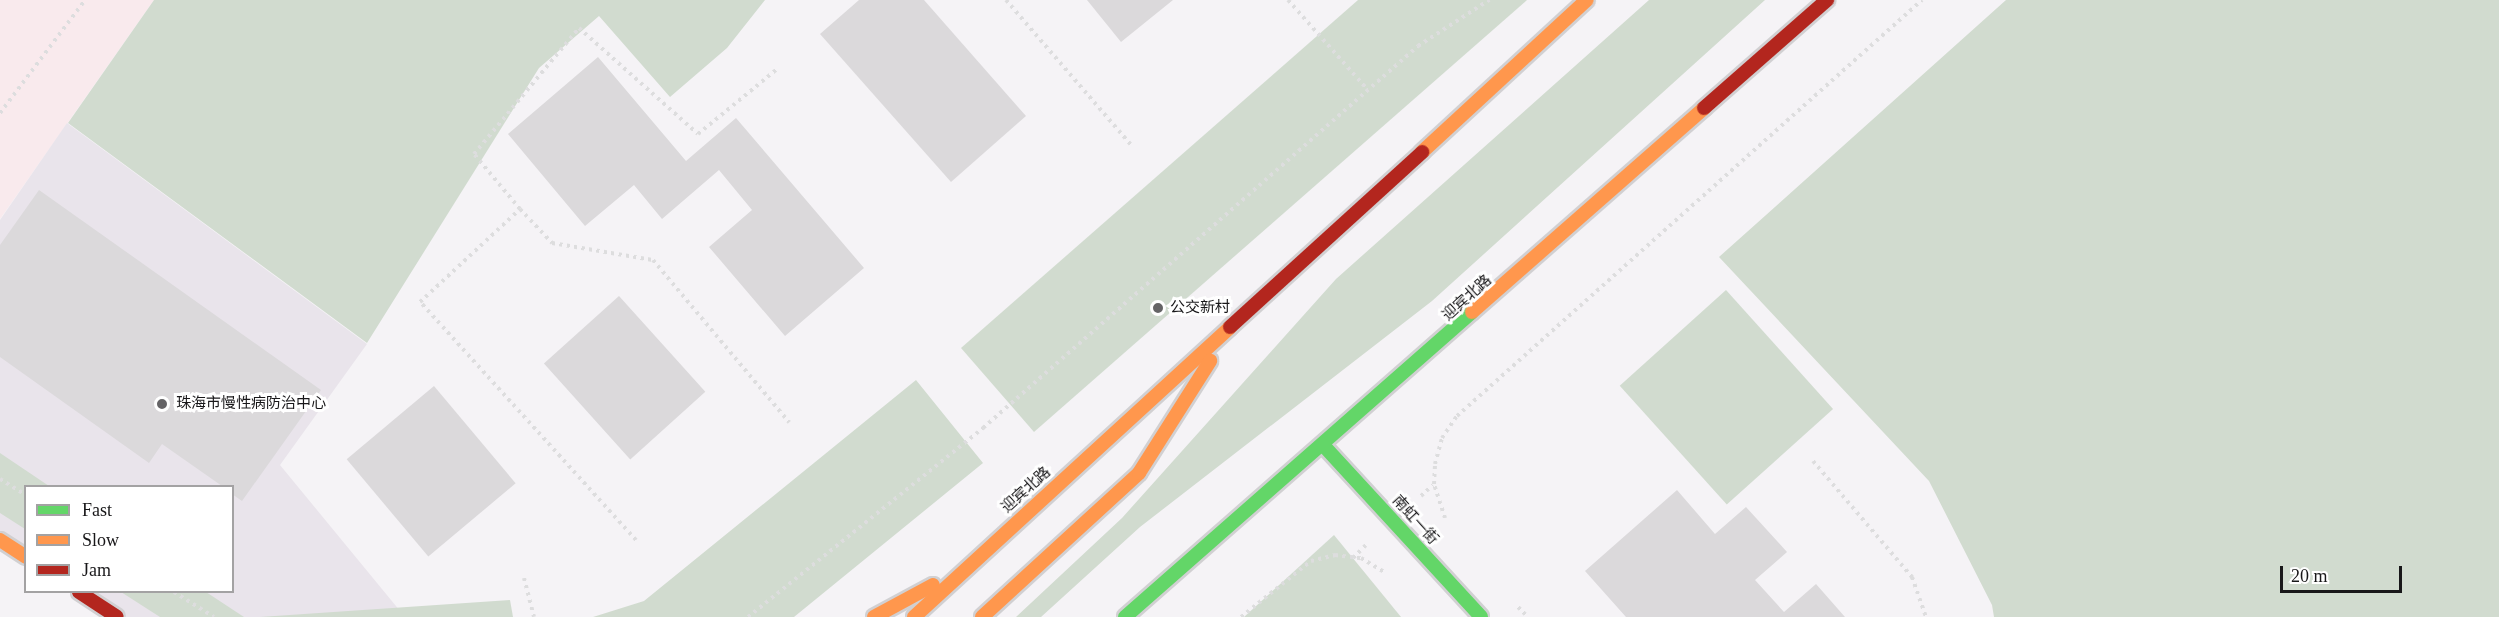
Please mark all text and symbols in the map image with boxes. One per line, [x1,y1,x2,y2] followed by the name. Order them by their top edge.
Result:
[1439,271,1495,325] street label: 迎宾北路
[1170,299,1230,317] place label: 公交新村
[1151,301,1165,315] marker: 公交新村
[153,395,171,413] marker: 珠海市慢性病防治中心
[176,395,326,413] place label: 珠海市慢性病防治中心
[998,463,1054,517] street label: 迎宾北路
[24,485,234,593] legend
[1388,492,1442,548] street label: 南虹一街
[82,500,112,520] text: Fast
[82,530,119,550] text: Slow
[2283,554,2404,592] scale bar
[82,560,111,580] text: Jam
[2291,566,2328,586] text: 20 m

